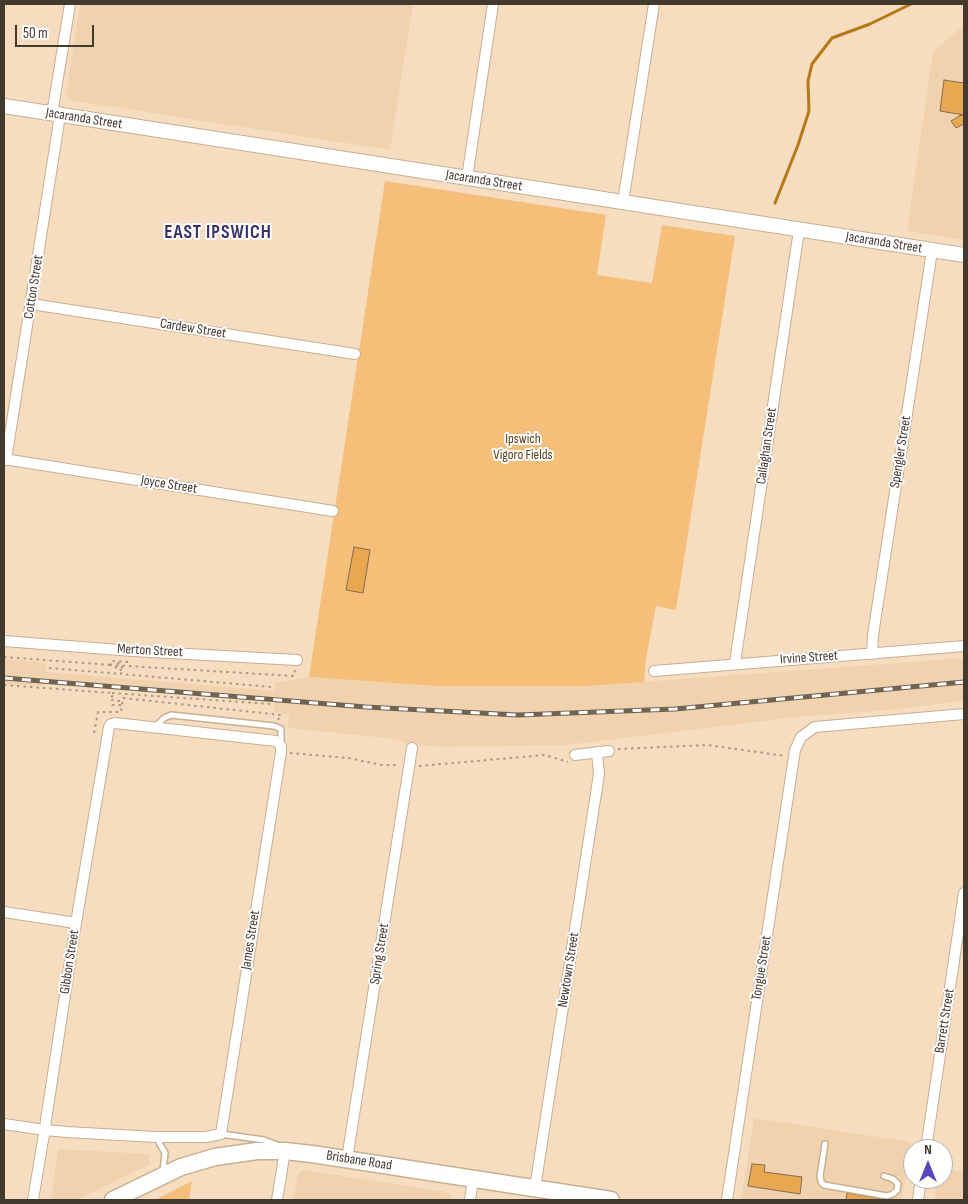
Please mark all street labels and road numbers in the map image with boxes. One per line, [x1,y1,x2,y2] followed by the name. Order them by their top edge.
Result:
[45,105,123,133] street label: Jacaranda Street
[445,167,523,195] street label: Jacaranda Street
[845,229,923,257] street label: Jacaranda Street
[21,254,47,320] street label: Cotton Street
[159,315,227,343] street label: Cardew Street
[753,407,781,485] street label: Callaghan Street
[887,415,915,489] street label: Spengler Street
[140,472,198,498] street label: Joyce Street
[117,641,183,661] street label: Merton Street
[779,648,839,668] street label: Irvine Street
[238,909,264,971] street label: James Street
[367,922,393,986] street label: Spring Street
[57,929,83,995] street label: Gibbon Street
[555,931,583,1009] street label: Newtown Street
[749,934,775,1002] street label: Tongue Street
[932,987,958,1055] street label: Barrett Street
[325,1148,393,1174] street label: Brisbane Road

